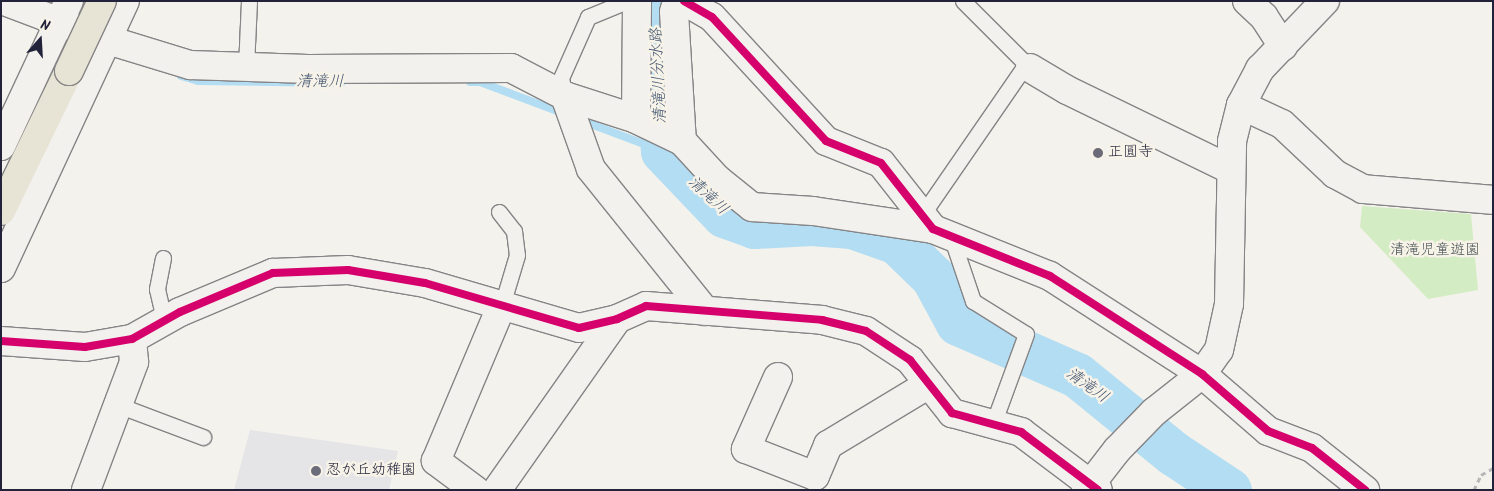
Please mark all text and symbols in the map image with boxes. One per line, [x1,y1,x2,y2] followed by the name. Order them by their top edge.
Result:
[37,14,53,38] text: N
[15,15,65,65] north arrow
[647,28,671,124] water label: 清滝川分水路
[296,72,344,92] water label: 清滝川
[1108,144,1153,162] place label: 正圓寺
[1092,147,1104,159] marker: 正圓寺
[684,173,732,219] water label: 清滝川
[1390,242,1480,260] park label: 清滝児童遊園
[1062,364,1112,408] water label: 清滝川
[326,462,416,480] place label: 忍が丘幼稚園
[310,465,322,477] marker: 忍が丘幼稚園

